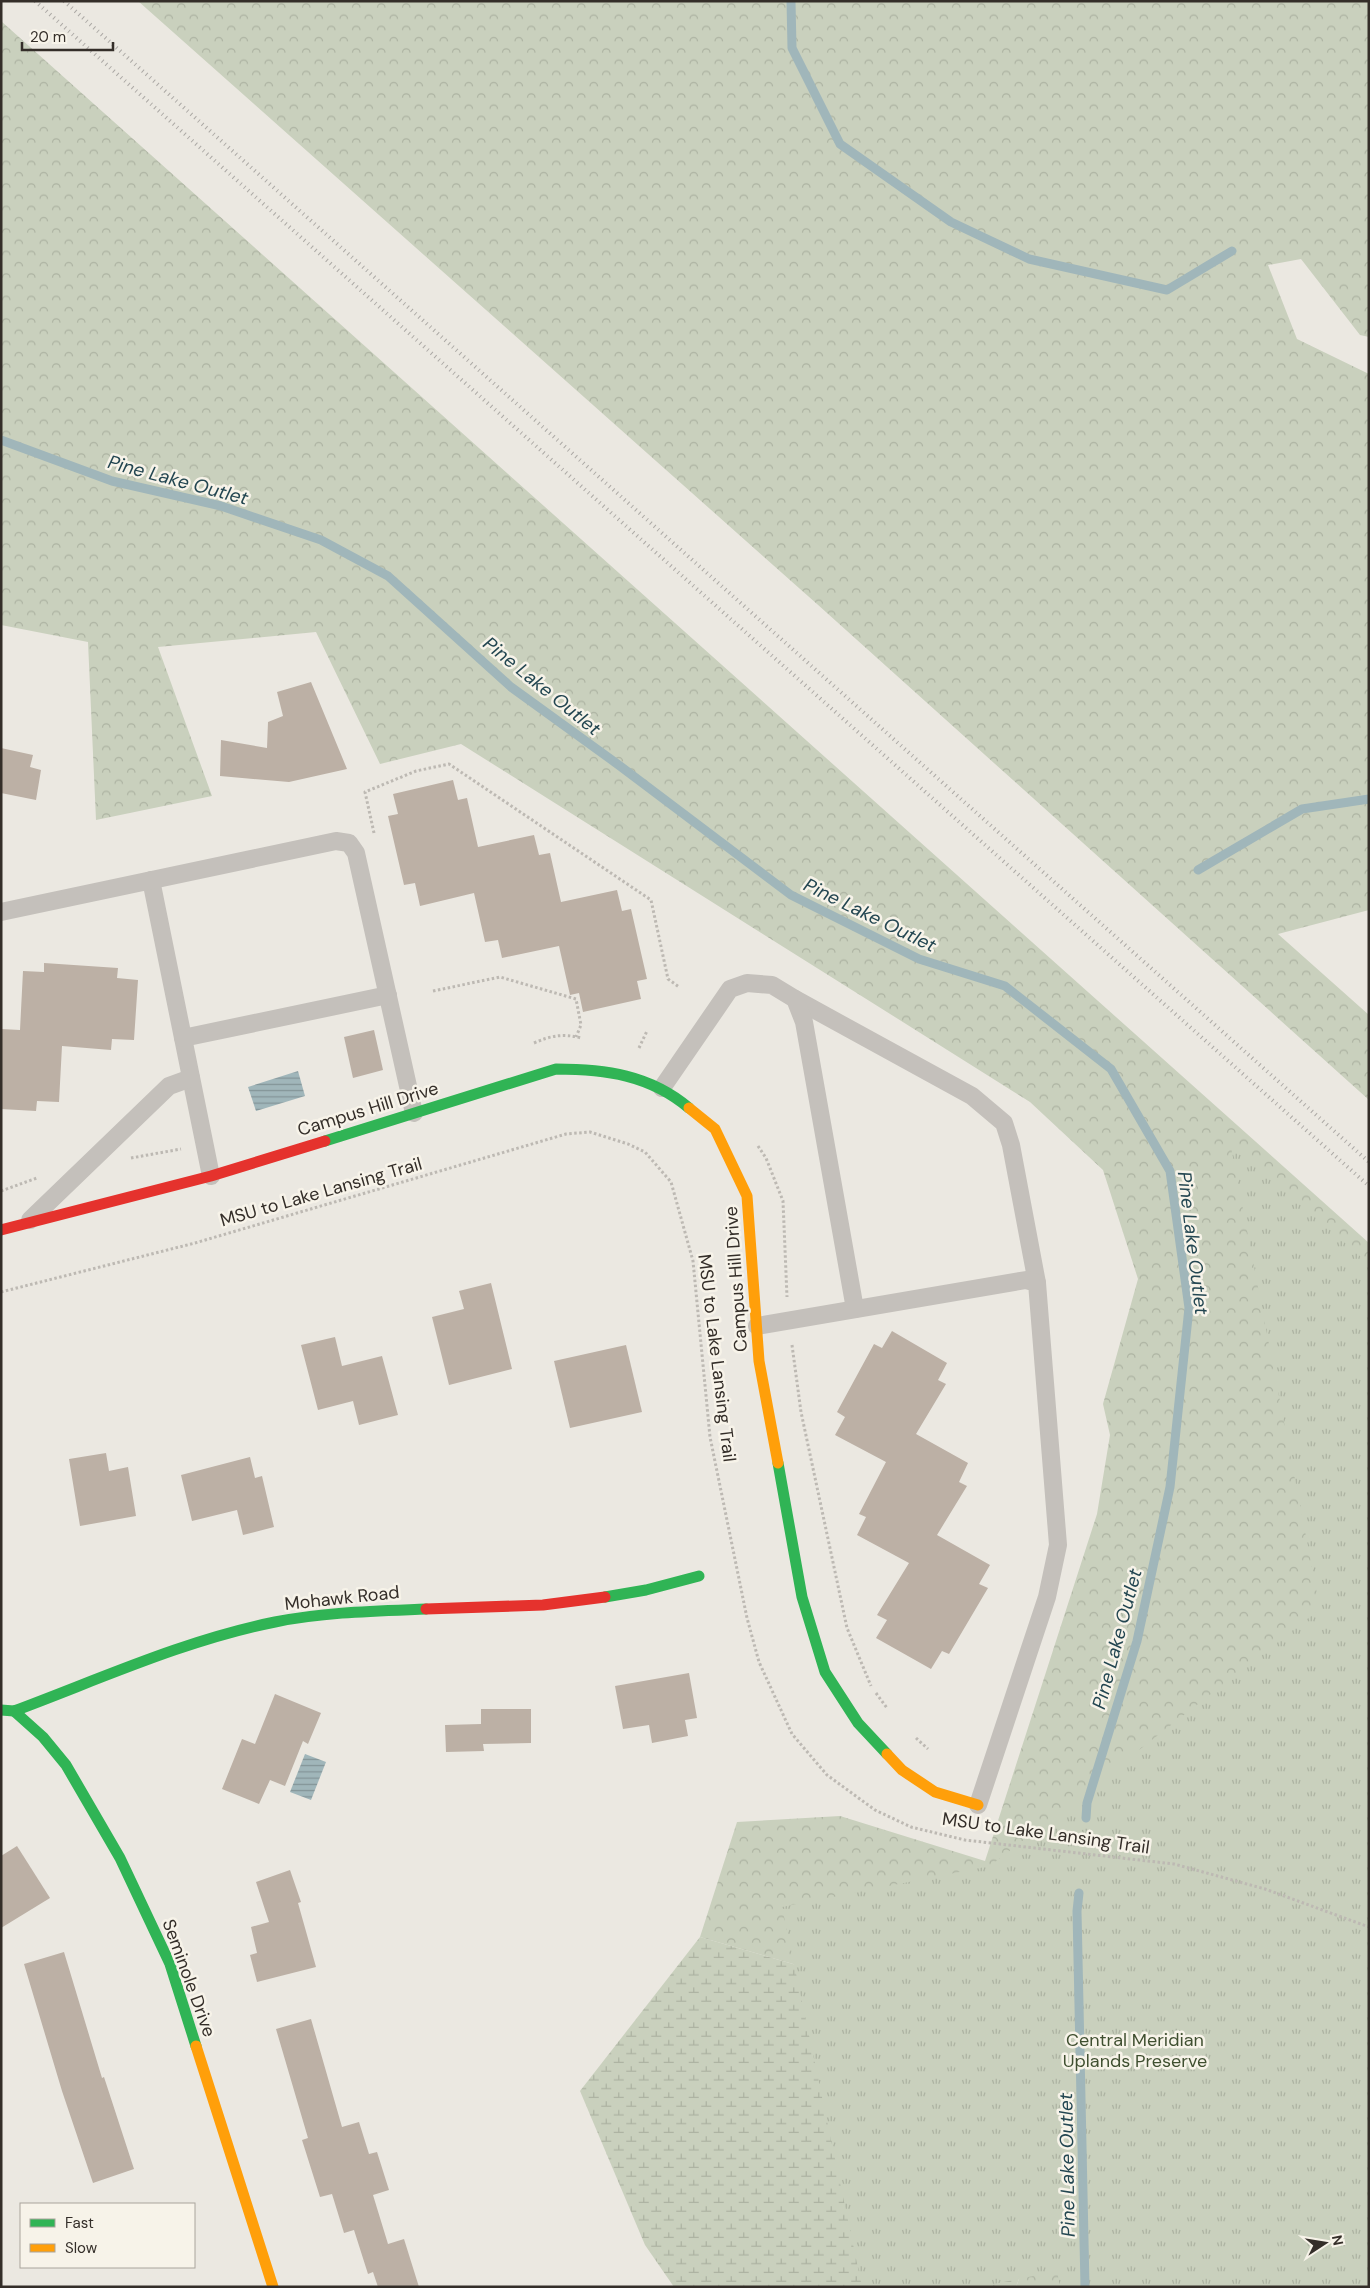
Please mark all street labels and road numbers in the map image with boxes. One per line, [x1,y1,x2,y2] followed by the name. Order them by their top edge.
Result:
[295,1076,441,1142] street label: Campus Hill Drive
[217,1152,425,1232] street label: MSU to Lake Lansing Trail
[719,1205,753,1353] street label: Campus Hill Drive
[692,1253,742,1463] street label: MSU to Lake Lansing Trail
[283,1580,401,1616] street label: Mohawk Road
[941,1807,1151,1859] street label: MSU to Lake Lansing Trail
[157,1916,221,2040] street label: Seminole Drive

